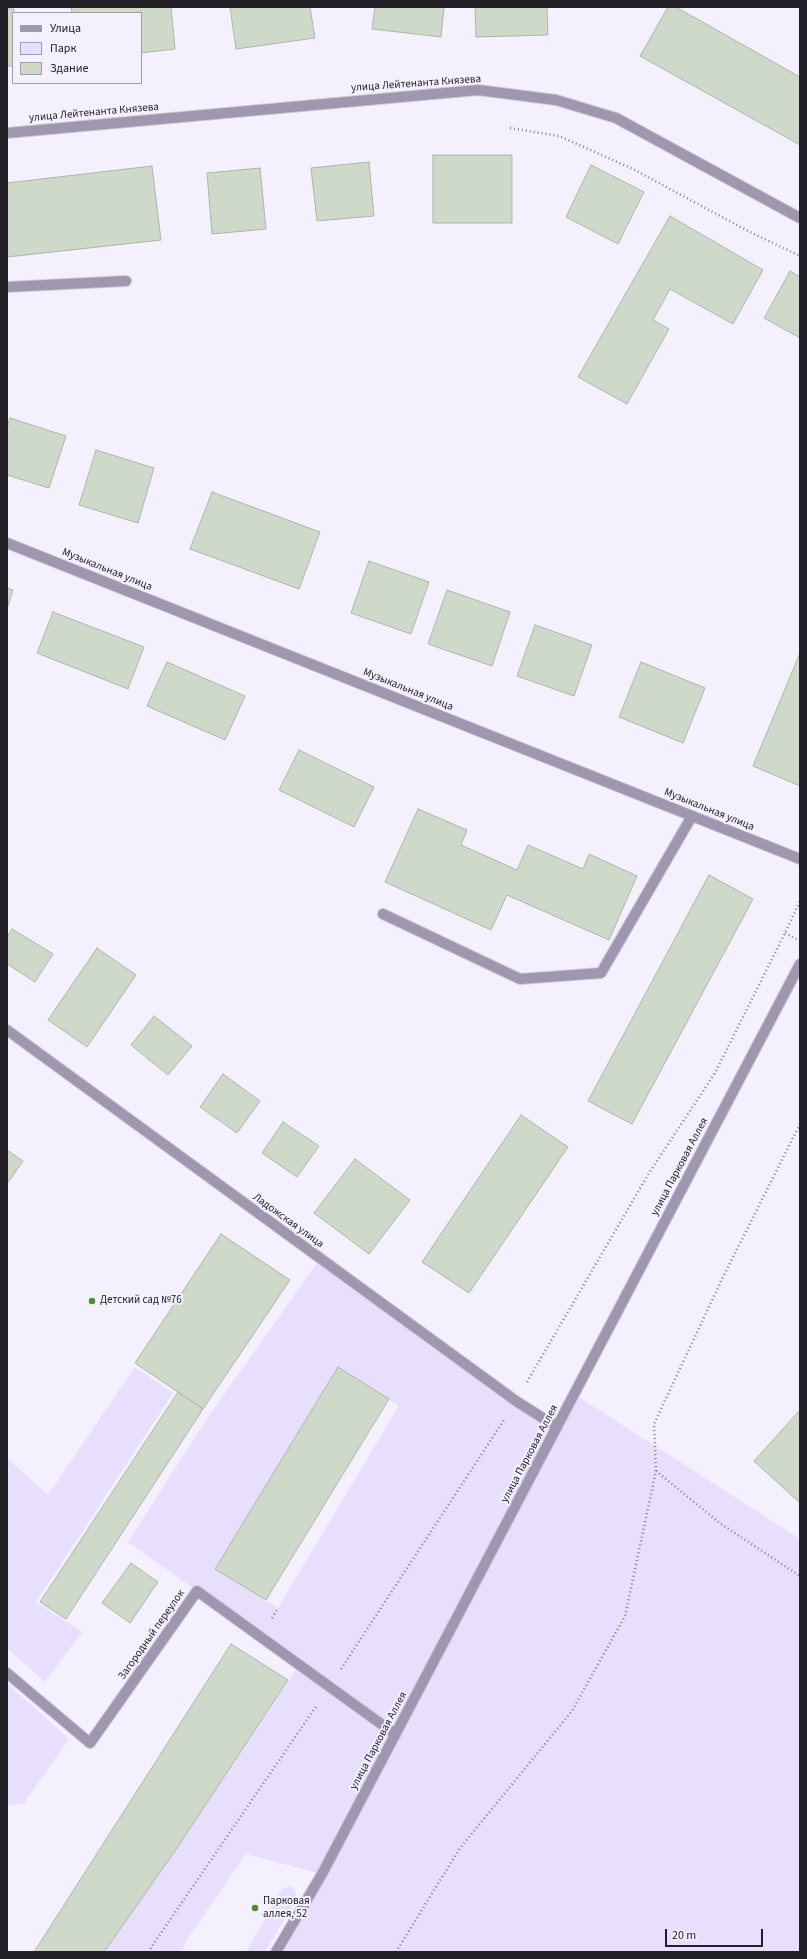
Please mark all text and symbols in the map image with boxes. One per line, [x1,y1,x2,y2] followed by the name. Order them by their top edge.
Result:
[12,12,142,84] legend
[50,20,81,37] text: Улица
[50,40,76,57] text: Парк
[50,60,89,77] text: Здание
[351,73,481,95] street label: улица Лейтенанта Князева
[29,101,159,125] street label: улица Лейтенанта Князева
[60,546,154,594] street label: Музыкальная улица
[361,666,455,714] street label: Музыкальная улица
[662,786,756,834] street label: Музыкальная улица
[649,1116,711,1218] street label: улица Парковая Аллея
[250,1191,326,1251] street label: Ладожская улица
[100,1294,182,1308] place label: Детский сад №76
[87,1296,97,1306] marker: Детский сад №76
[499,1403,561,1505] street label: улица Парковая Аллея
[116,1587,188,1683] street label: Загородный переулок
[348,1690,410,1792] street label: улица Парковая Аллея
[263,1895,310,1921] place label: Парковая аллея, 52
[250,1903,260,1913] marker: Парковая аллея, 52
[667,1921,765,1947] scale bar
[672,1927,696,1944] text: 20 m

